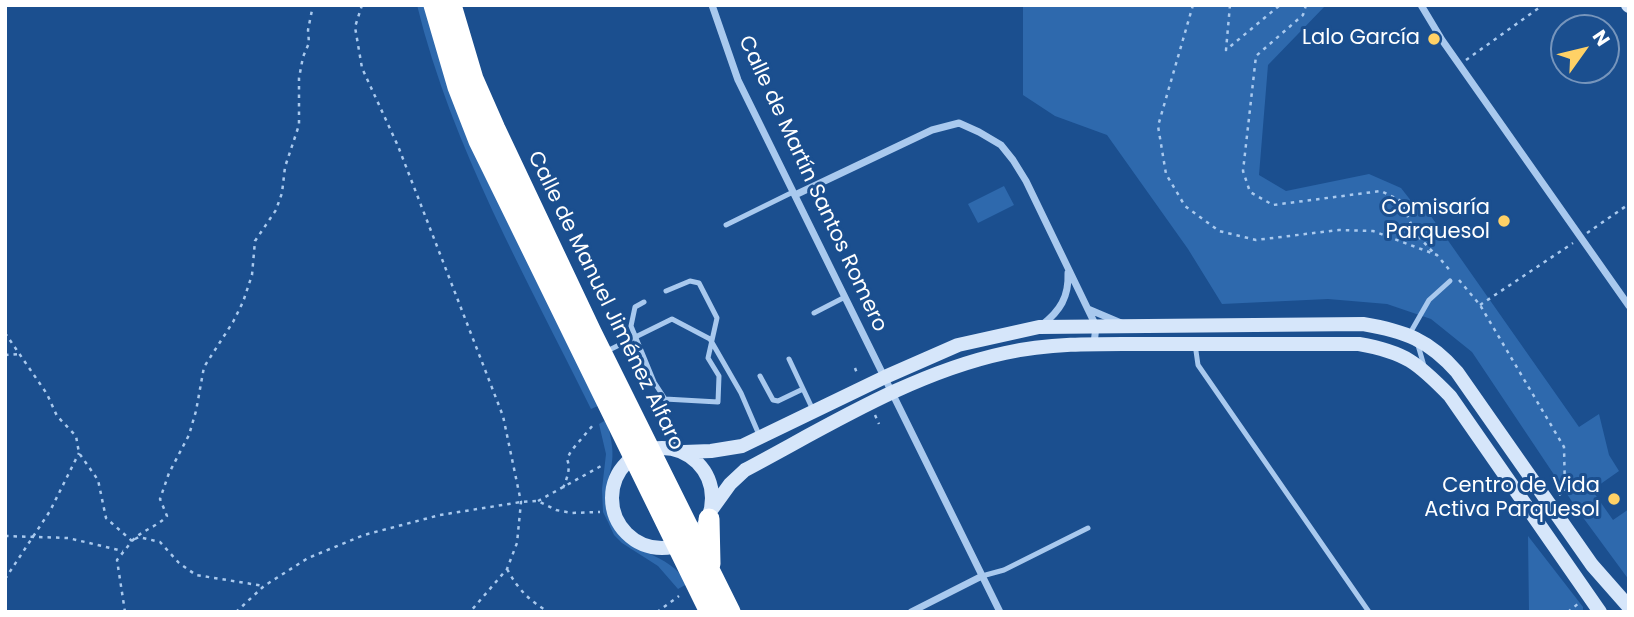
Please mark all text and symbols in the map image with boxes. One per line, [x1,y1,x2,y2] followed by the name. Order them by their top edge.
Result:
[1550,14,1620,84] north arrow
[1586,25,1616,52] text: N
[1302,26,1420,52] place label: Lalo García
[1426,31,1442,47] marker: Lalo García
[732,32,892,336] street label: Calle de Martín Santos Romero
[521,147,689,455] street label: Calle de Manuel Jiménez Alfaro
[1381,196,1490,246] place label: Comisaría Parquesol
[1496,213,1512,229] marker: Comisaría Parquesol
[1424,474,1600,524] place label: Centro de Vida Activa Parquesol
[1606,491,1622,507] marker: Centro de Vida Activa Parquesol

